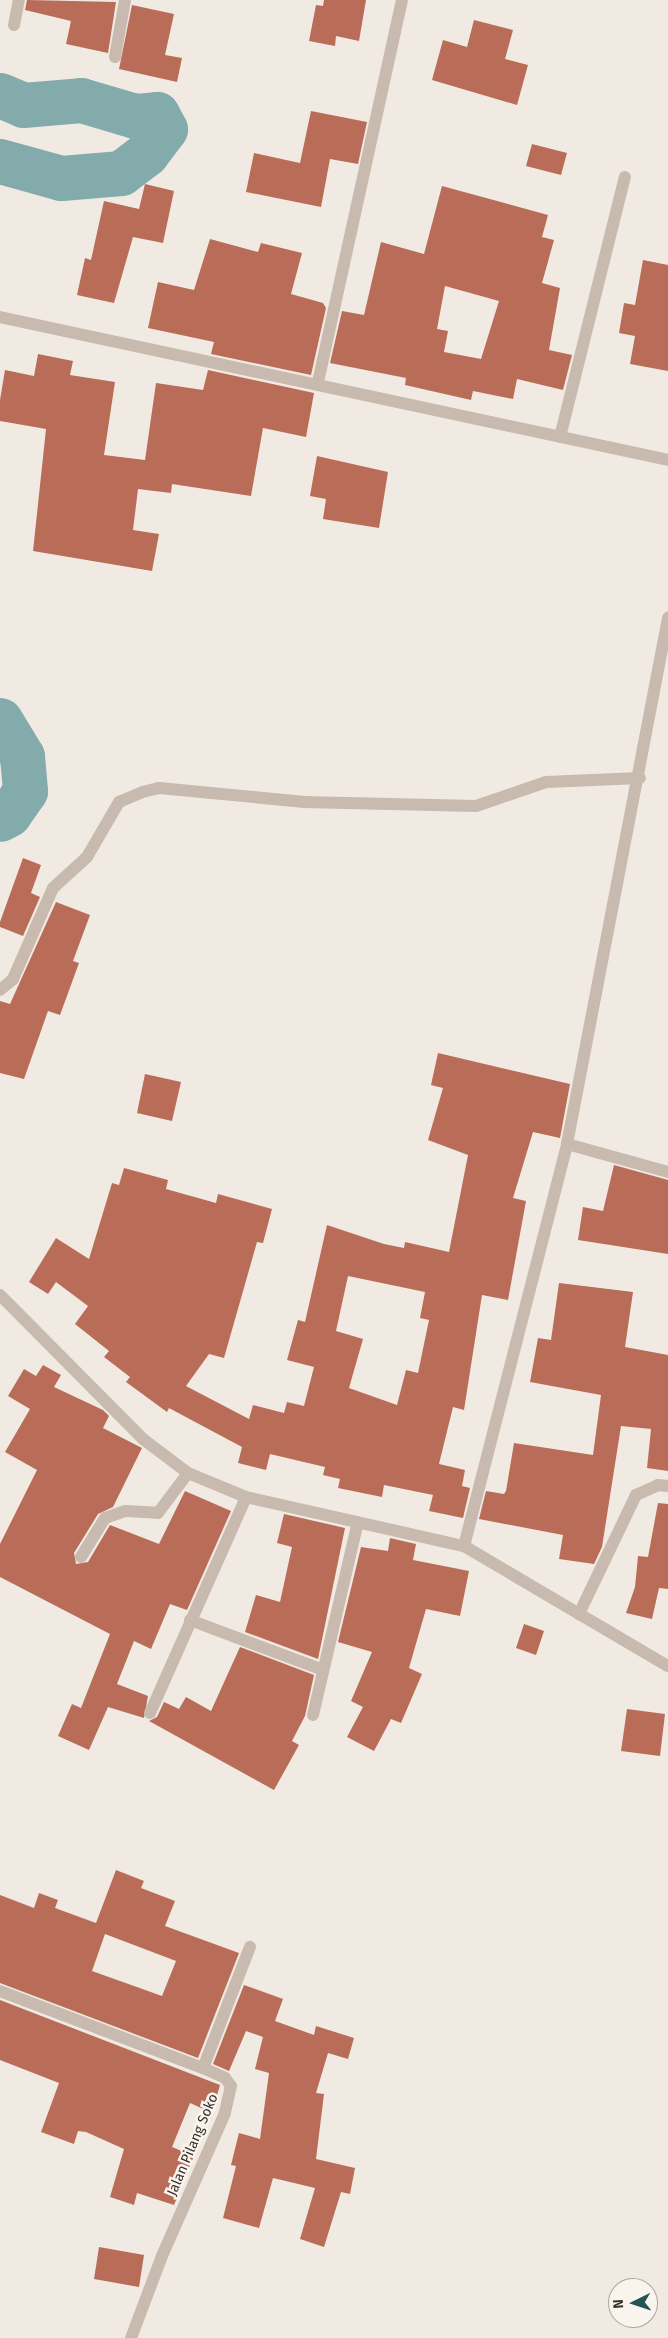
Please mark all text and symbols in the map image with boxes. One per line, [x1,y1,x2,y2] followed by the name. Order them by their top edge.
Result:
[164,2091,222,2199] street label: Jalan Pilang Soko
[608,2278,658,2328] north arrow
[610,2299,627,2309] text: N

